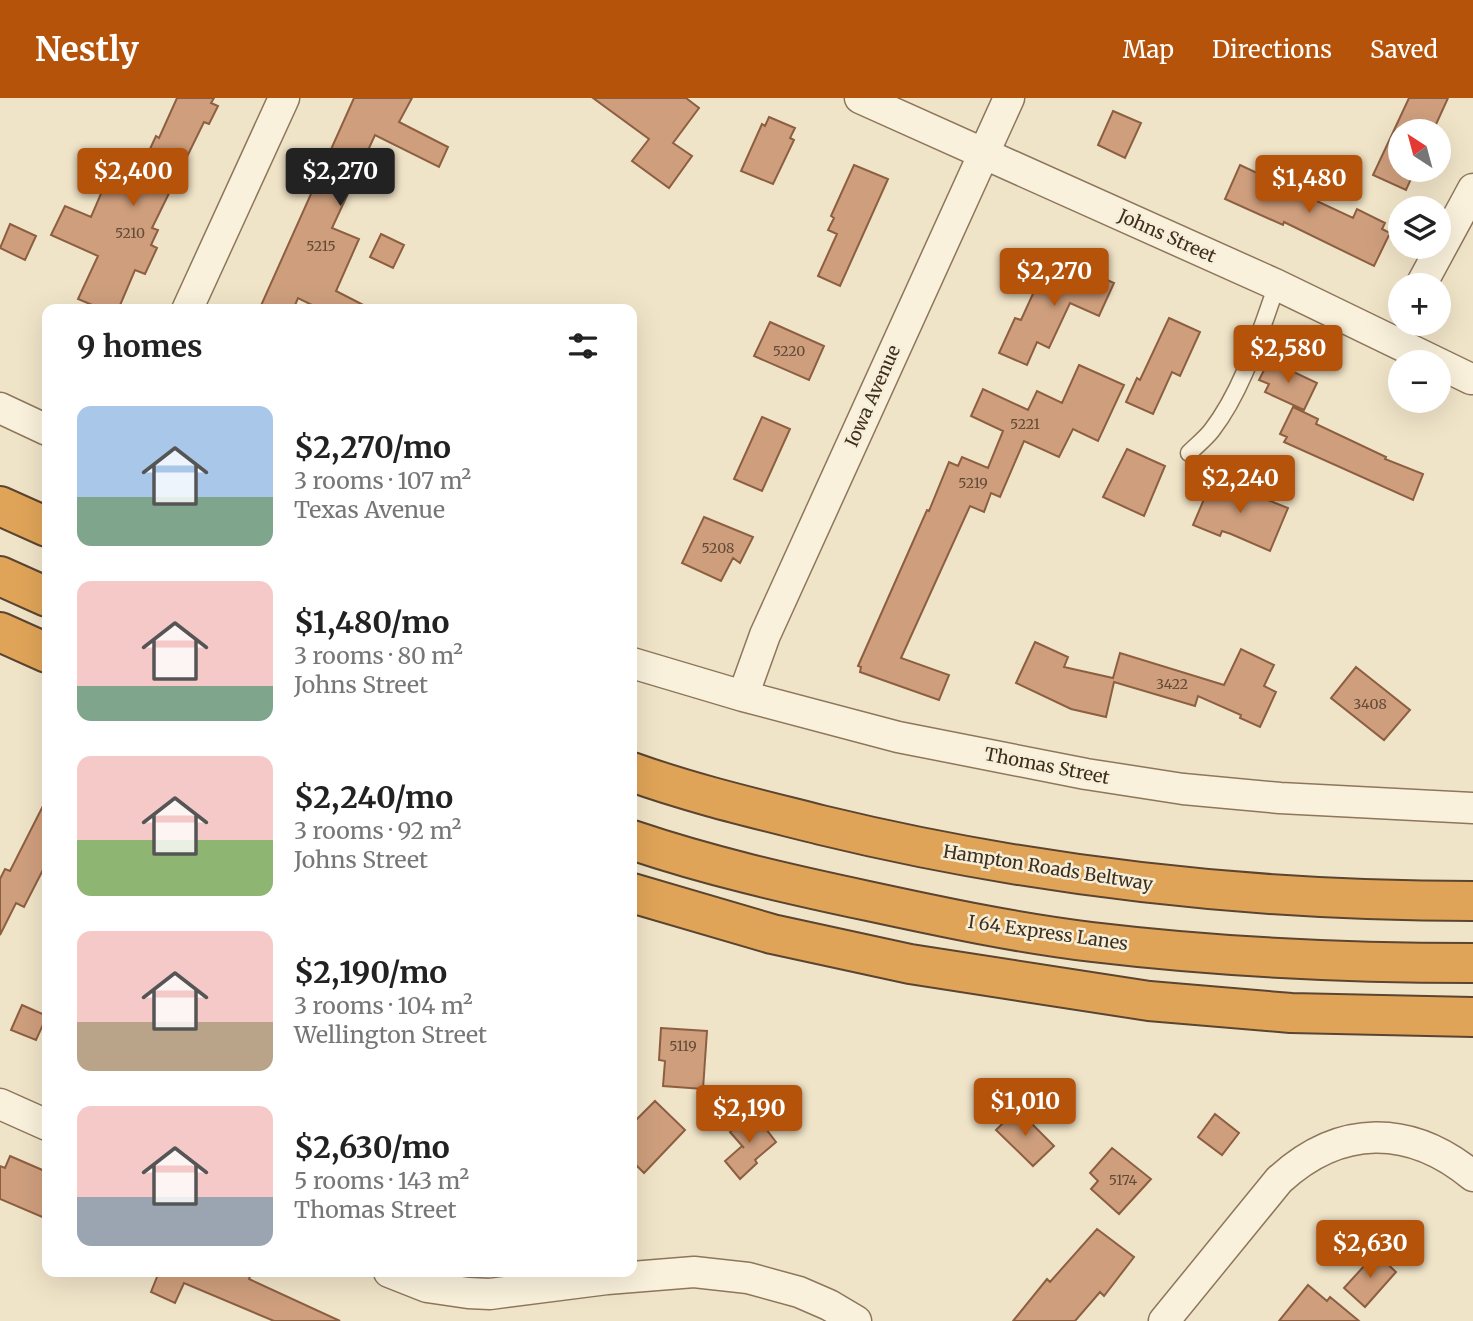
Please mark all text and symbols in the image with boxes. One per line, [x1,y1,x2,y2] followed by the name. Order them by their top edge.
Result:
[35,29,139,70] text: Nestly
[1123,34,1174,65] text: Map
[1212,34,1332,65] text: Directions
[1370,34,1438,65] text: Saved
[1388,119,1451,182] north arrow
[1388,119,1451,413] map controls
[76,148,190,208] pin: $2,400
[283,148,397,208] pin: $2,270
[93,156,173,185] text: $2,400
[302,156,378,185] text: $2,270
[1252,156,1366,215] pin: $1,480
[1271,163,1347,192] text: $1,480
[1388,196,1451,259] button: layers
[1114,203,1220,267] street label: Johns Street
[115,224,145,242] house number: 5210
[306,237,336,255] house number: 5215
[997,248,1111,308] pin: $2,270
[1016,256,1092,285] text: $2,270
[1388,273,1451,336] button: +
[1231,326,1345,385] pin: $2,580
[77,327,203,365] text: 9 homes
[564,327,602,365] icon: filters
[1250,333,1326,362] text: $2,580
[840,341,905,450] street label: Iowa Avenue
[773,342,805,360] house number: 5220
[1388,350,1451,413] button: −
[1010,415,1040,433] house number: 5221
[294,428,451,466] text: $2,270/mo
[133,434,217,518] icon: home
[1183,456,1297,515] pin: $2,240
[1201,463,1279,492] text: $2,240
[294,466,471,495] text: 3 rooms · 107 m²
[958,474,988,492] house number: 5219
[294,495,445,524] text: Texas Avenue
[702,539,734,557] house number: 5208
[294,603,449,641] text: $1,480/mo
[133,609,217,693] icon: home
[294,641,463,670] text: 3 rooms · 80 m²
[294,670,428,699] text: Johns Street
[1156,675,1188,693] house number: 3422
[1353,695,1387,713] house number: 3408
[983,742,1112,789] street label: Thomas Street
[294,778,453,816] text: $2,240/mo
[133,784,217,868] icon: home
[294,816,461,845] text: 3 rooms · 92 m²
[941,840,1155,896] street label: Hampton Roads Beltway
[294,845,428,874] text: Johns Street
[967,910,1130,955] street label: I 64 Express Lanes
[294,953,447,991] text: $2,190/mo
[133,959,217,1043] icon: home
[294,991,473,1020] text: 3 rooms · 104 m²
[294,1020,487,1049] text: Wellington Street
[669,1037,697,1055] house number: 5119
[968,1079,1082,1138] pin: $1,010
[692,1086,806,1145] pin: $2,190
[990,1086,1060,1115] text: $1,010
[712,1093,786,1122] text: $2,190
[294,1128,450,1166] text: $2,630/mo
[133,1134,217,1218] icon: home
[294,1166,469,1195] text: 5 rooms · 143 m²
[1109,1171,1138,1189] house number: 5174
[294,1195,456,1224] text: Thomas Street
[1313,1220,1427,1280] pin: $2,630
[1332,1228,1408,1257] text: $2,630

